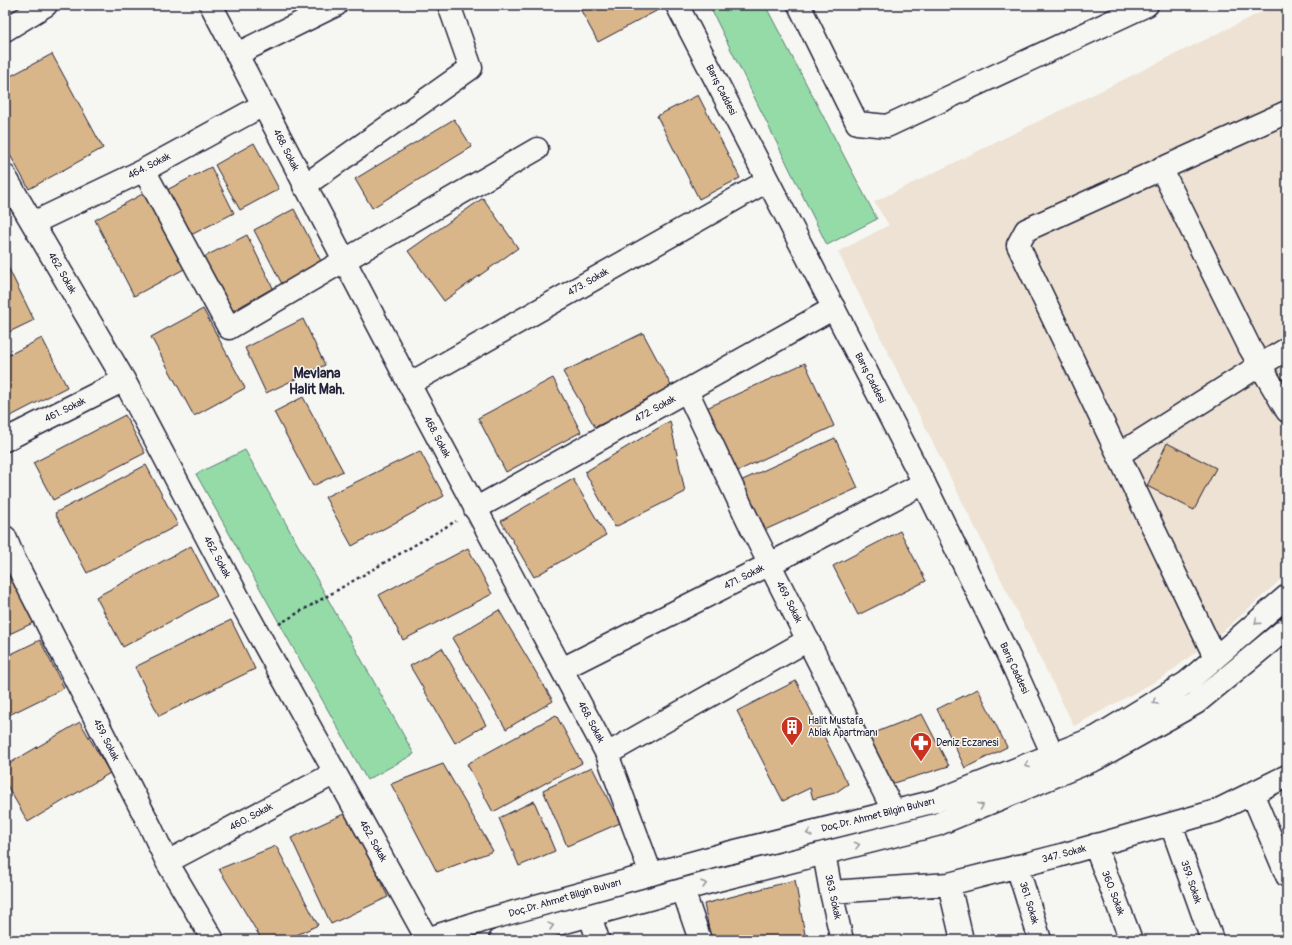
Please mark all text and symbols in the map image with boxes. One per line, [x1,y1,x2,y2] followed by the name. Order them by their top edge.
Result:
[703,63,739,117] street label: Barış Caddesi
[270,127,302,174] street label: 468. Sokak
[126,150,173,182] street label: 464. Sokak
[45,250,79,297] street label: 462. Sokak
[565,265,611,299] street label: 473. Sokak
[852,351,888,405] street label: Barış Caddesi
[289,365,345,398] district label: Mevlana Halit Mah.
[632,392,678,425] street label: 472. Sokak
[43,395,88,425] street label: 461. Sokak
[421,414,453,461] street label: 468. Sokak
[201,534,233,581] street label: 462. Sokak
[722,561,767,592] street label: 471. Sokak
[773,579,805,626] street label: 469. Sokak
[1255,617,1262,624] one-way arrow
[997,640,1031,696] street label: Barış Caddesi
[1152,697,1159,704] one-way arrow
[575,699,607,746] street label: 468. Sokak
[779,714,805,747] building icon: Halit Mustafa Ablak Apartmanı
[808,715,878,739] place label: Halit Mustafa Ablak Apartmanı
[90,717,122,763] street label: 459. Sokak
[908,730,934,763] pharmacy icon: Deniz Eczanesi
[936,737,999,749] place label: Deniz Eczanesi
[1023,760,1031,768] one-way arrow
[820,795,936,835] street label: Doç.Dr. Ahmet Bilgin Bulvarı
[227,800,275,833] street label: 460. Sokak
[977,803,984,811] one-way arrow
[357,818,390,865] street label: 462. Sokak
[806,828,813,836] one-way arrow
[853,841,860,849] one-way arrow
[1041,842,1088,866] street label: 347. Sokak
[1178,859,1204,906] street label: 359. Sokak
[1099,869,1127,918] street label: 360. Sokak
[822,873,844,921] street label: 363. Sokak
[507,876,623,920] street label: Doç.Dr. Ahmet Bilgin Bulvarı
[1017,880,1041,927] street label: 361. Sokak
[700,881,707,889] one-way arrow
[548,922,555,931] one-way arrow

